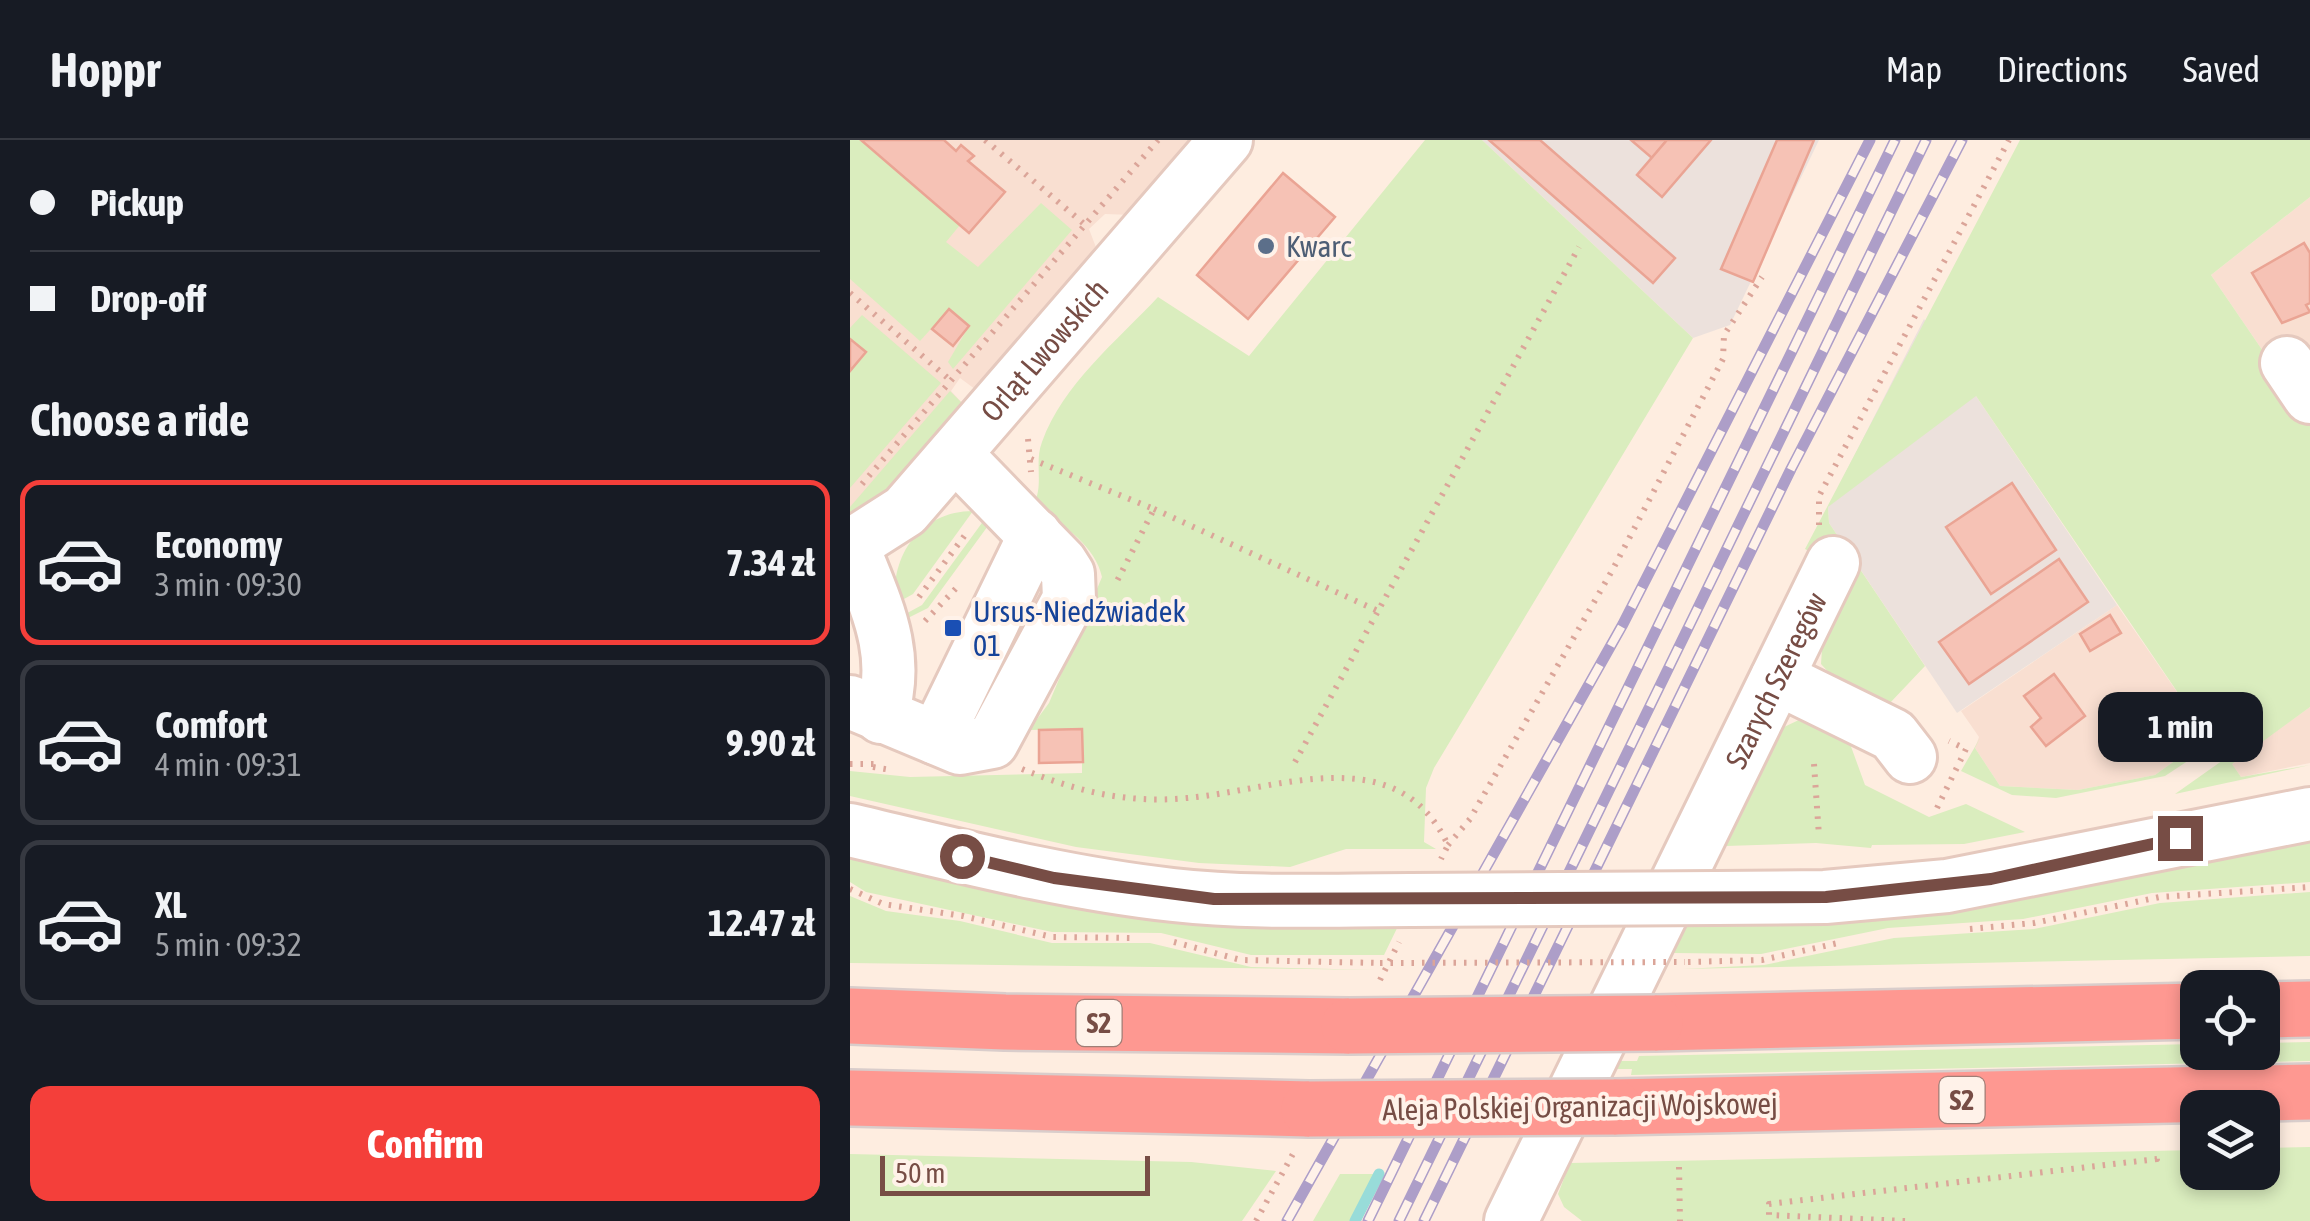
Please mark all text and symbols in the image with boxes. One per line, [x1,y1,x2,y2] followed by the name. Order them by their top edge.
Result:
[50,42,160,97] text: Hoppr
[1886,49,1942,89] text: Map
[1997,49,2128,89] text: Directions
[2183,49,2260,89] text: Saved
[90,181,184,224] text: Pickup
[1286,229,1352,263] place label: Kwarc
[1255,235,1277,257] marker: Kwarc
[974,272,1115,428] street label: Orląt Lwowskich
[90,277,206,320] text: Drop-off
[30,394,249,446] text: Choose a ride
[35,518,125,608] icon: car
[155,523,282,566] text: Economy
[726,541,815,584] text: 7.34 zł
[155,566,302,603] text: 3 min · 09:30
[1718,587,1833,774] street label: Szarych Szeregów
[973,594,1186,662] place label: Ursus-Niedźwiadek 01
[942,617,964,639] marker: Ursus-Niedźwiadek 01
[2098,693,2262,763] callout: 1 min
[35,698,125,788] icon: car
[155,703,267,746] text: Comfort
[2148,708,2213,745] text: 1 min
[726,721,815,764] text: 9.90 zł
[155,746,302,783] text: 4 min · 09:31
[2158,816,2203,861] route end
[940,834,985,879] route start
[35,878,125,968] icon: car
[155,883,187,926] text: XL
[708,901,815,944] text: 12.47 zł
[155,926,302,963] text: 5 min · 09:32
[2180,970,2280,1190] map controls
[2180,970,2280,1070] button: locate
[1076,1000,1122,1046] road number: S2
[1940,1077,1984,1123] road number: S2
[30,1086,820,1201] button: Confirm
[1382,1086,1778,1126] street label: Aleja Polskiej Organizacji Wojskowej
[2180,1090,2280,1190] button: layers
[880,1151,1150,1196] scale bar
[895,1157,945,1189] text: 50 m

